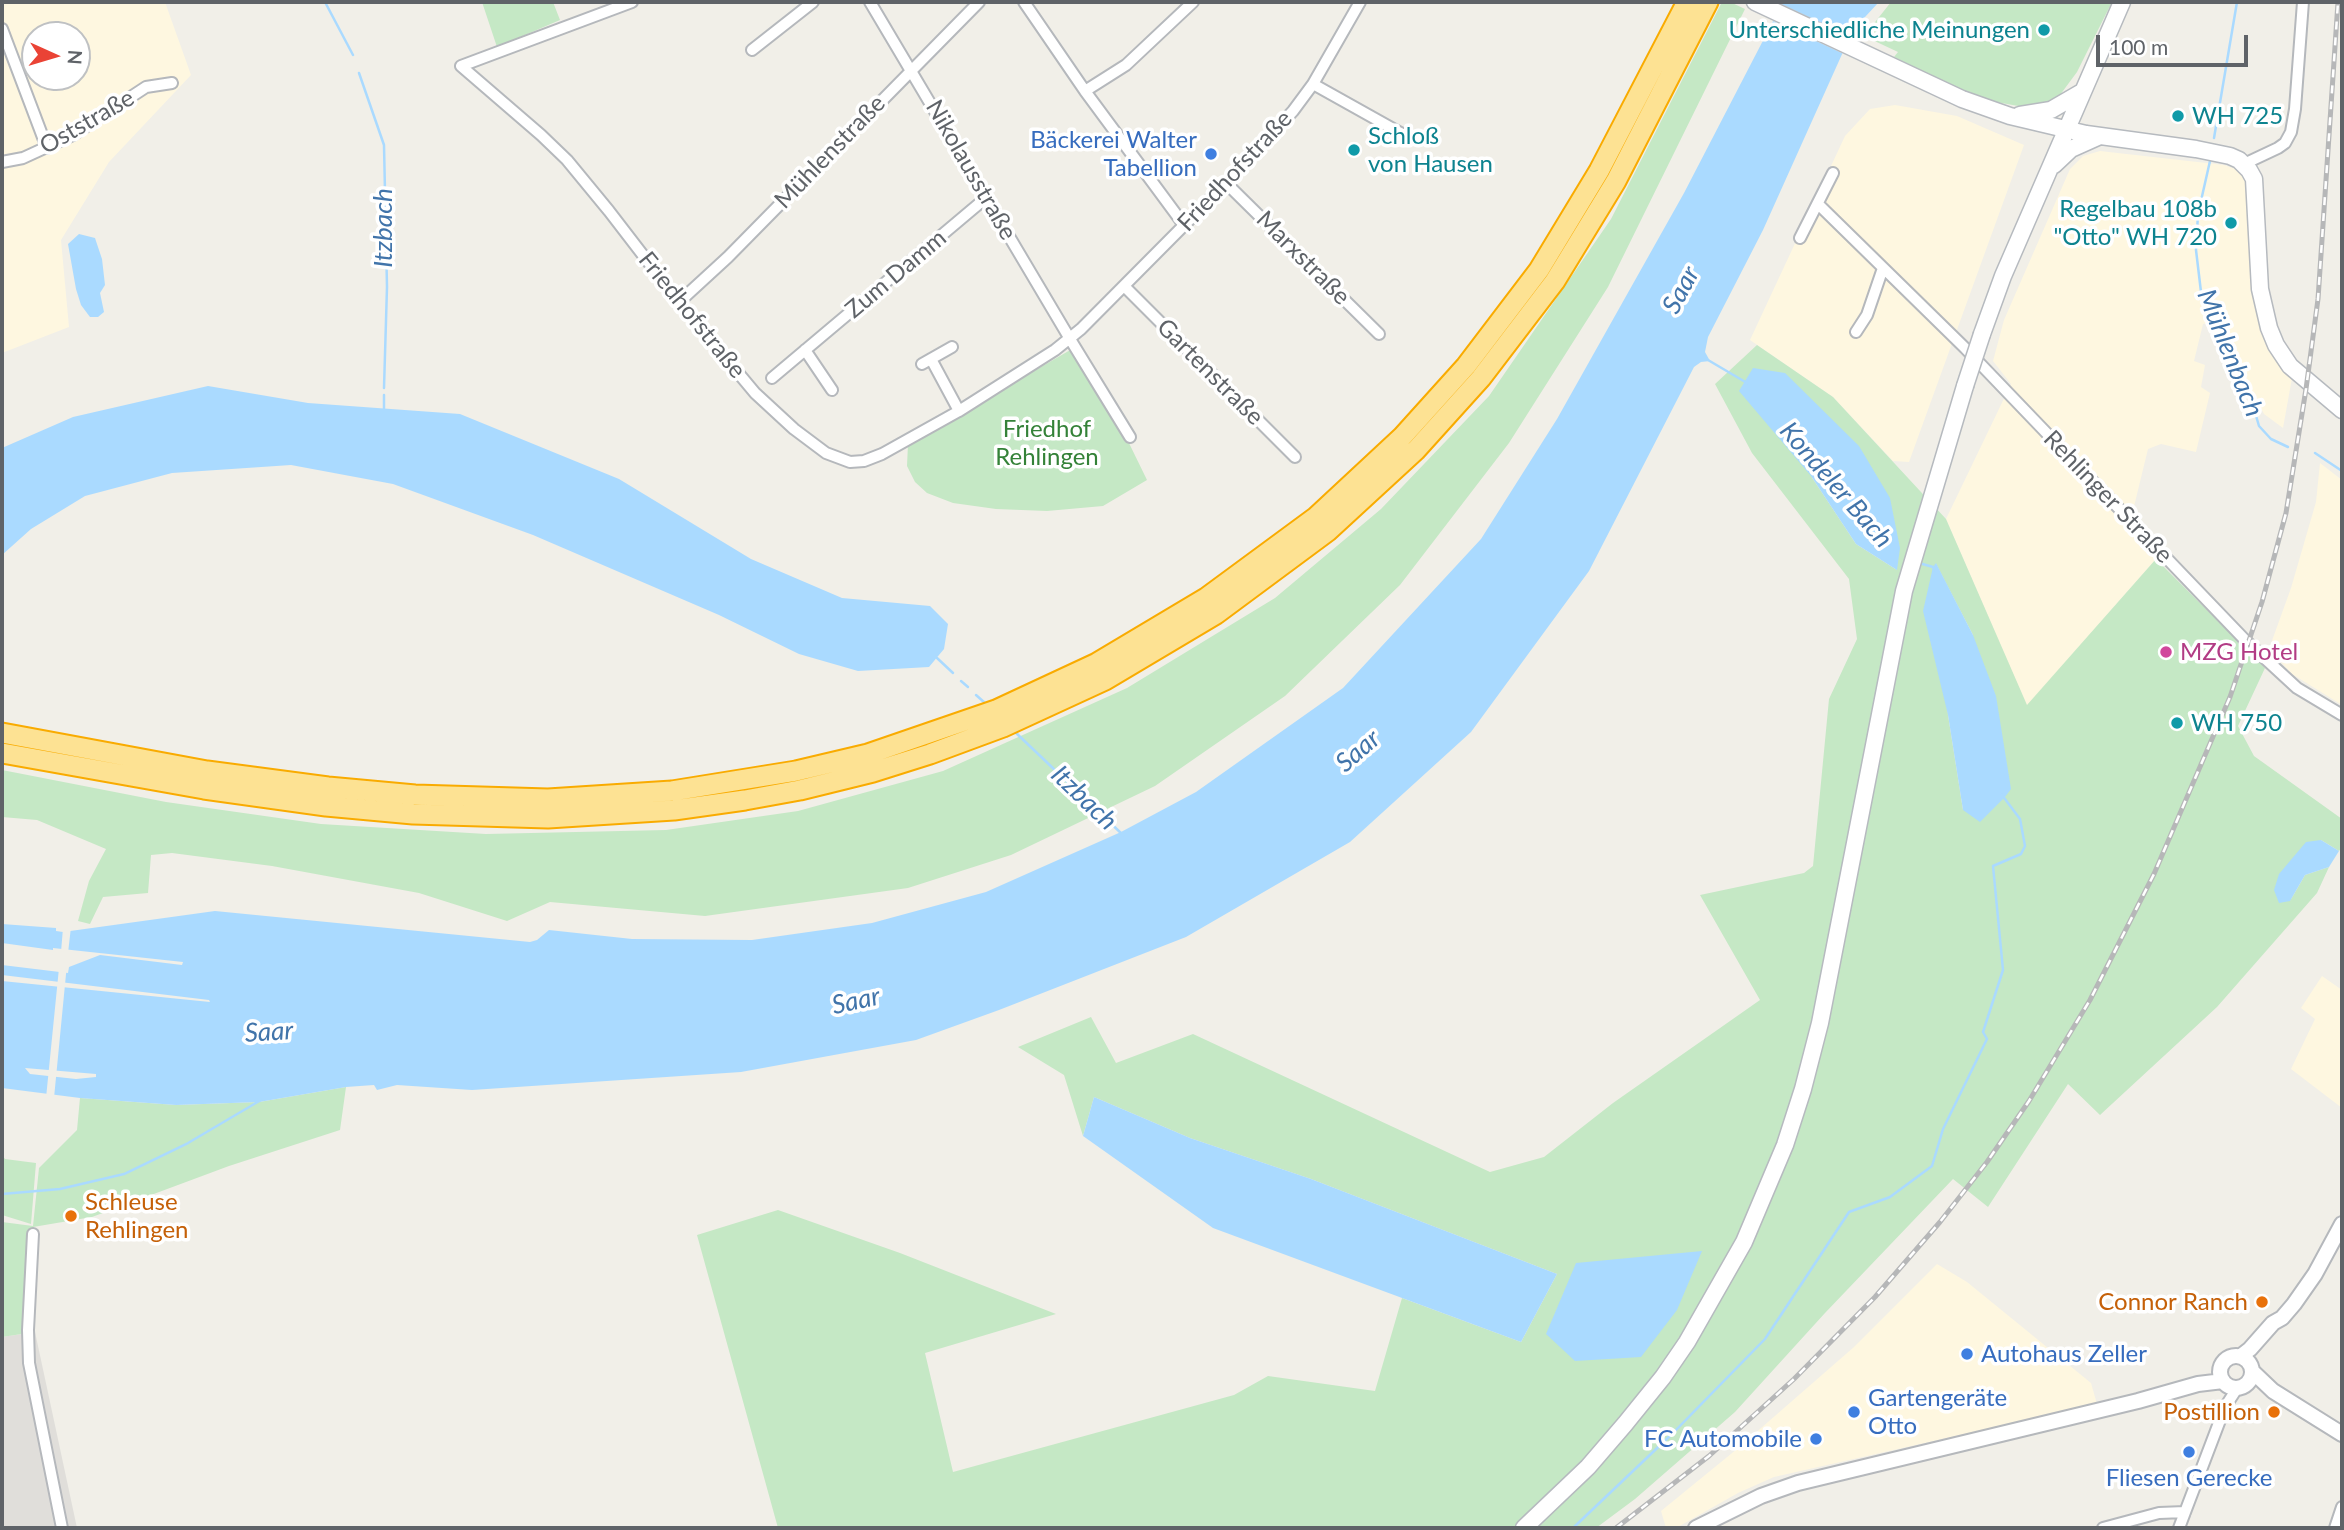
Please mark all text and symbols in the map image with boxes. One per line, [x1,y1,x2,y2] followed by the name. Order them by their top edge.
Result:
[1729,16,2030,44] place label: Unterschiedliche Meinungen
[21,21,91,91] north arrow
[2099,21,2251,65] scale bar
[2036,22,2052,38] marker: Unterschiedliche Meinungen
[2109,34,2168,59] text: 100 m
[63,49,87,65] text: N
[35,84,139,160] street label: Oststraße
[769,89,891,215] street label: Mühlenstraße
[919,95,1023,245] street label: Nikolausstraße
[2192,102,2283,130] place label: WH 725
[1172,105,1298,237] street label: Friedhofstraße
[2170,108,2186,124] marker: WH 725
[1368,122,1493,178] place label: Schloß von Hausen
[1030,126,1197,182] place label: Bäckerei Walter Tabellion
[1346,142,1362,158] marker: Schloß von Hausen
[1203,146,1219,162] marker: Bäckerei Walter Tabellion
[368,188,400,268] water label: Itzbach
[2053,195,2217,251] place label: Regelbau 108b "Otto" WH 720
[1250,205,1356,311] street label: Marxstraße
[2223,215,2239,231] marker: Regelbau 108b "Otto" WH 720
[840,224,952,324] street label: Zum Damm
[632,246,752,384] street label: Friedhofstraße
[1656,261,1706,319] water label: Saar
[2190,285,2270,421] water label: Mühlenbach
[1151,313,1269,431] street label: Gartenstraße
[995,415,1099,471] park label: Friedhof Rehlingen
[1773,416,1899,554] water label: Kondeler Bach
[2038,425,2178,569] street label: Rehlinger Straße
[2180,638,2298,666] place label: MZG Hotel
[2158,644,2174,660] marker: MZG Hotel
[2191,709,2282,737] place label: WH 750
[2169,715,2185,731] marker: WH 750
[1329,723,1387,779] water label: Saar
[1045,759,1123,837] water label: Itzbach
[829,981,883,1021] water label: Saar
[244,1015,294,1049] water label: Saar
[85,1188,188,1244] place label: Schleuse Rehlingen
[63,1208,79,1224] marker: Schleuse Rehlingen
[2098,1288,2248,1316] place label: Connor Ranch
[2254,1294,2270,1310] marker: Connor Ranch
[1981,1340,2147,1368] place label: Autohaus Zeller
[1959,1346,1975,1362] marker: Autohaus Zeller
[1868,1384,2007,1440] place label: Gartengeräte Otto
[2163,1398,2260,1426] place label: Postillion
[1846,1404,1862,1420] marker: Gartengeräte Otto
[2266,1404,2282,1420] marker: Postillion
[1644,1425,1802,1453] place label: FC Automobile
[1808,1431,1824,1447] marker: FC Automobile
[2181,1444,2197,1460] marker: Fliesen Gerecke
[2106,1464,2272,1492] place label: Fliesen Gerecke

